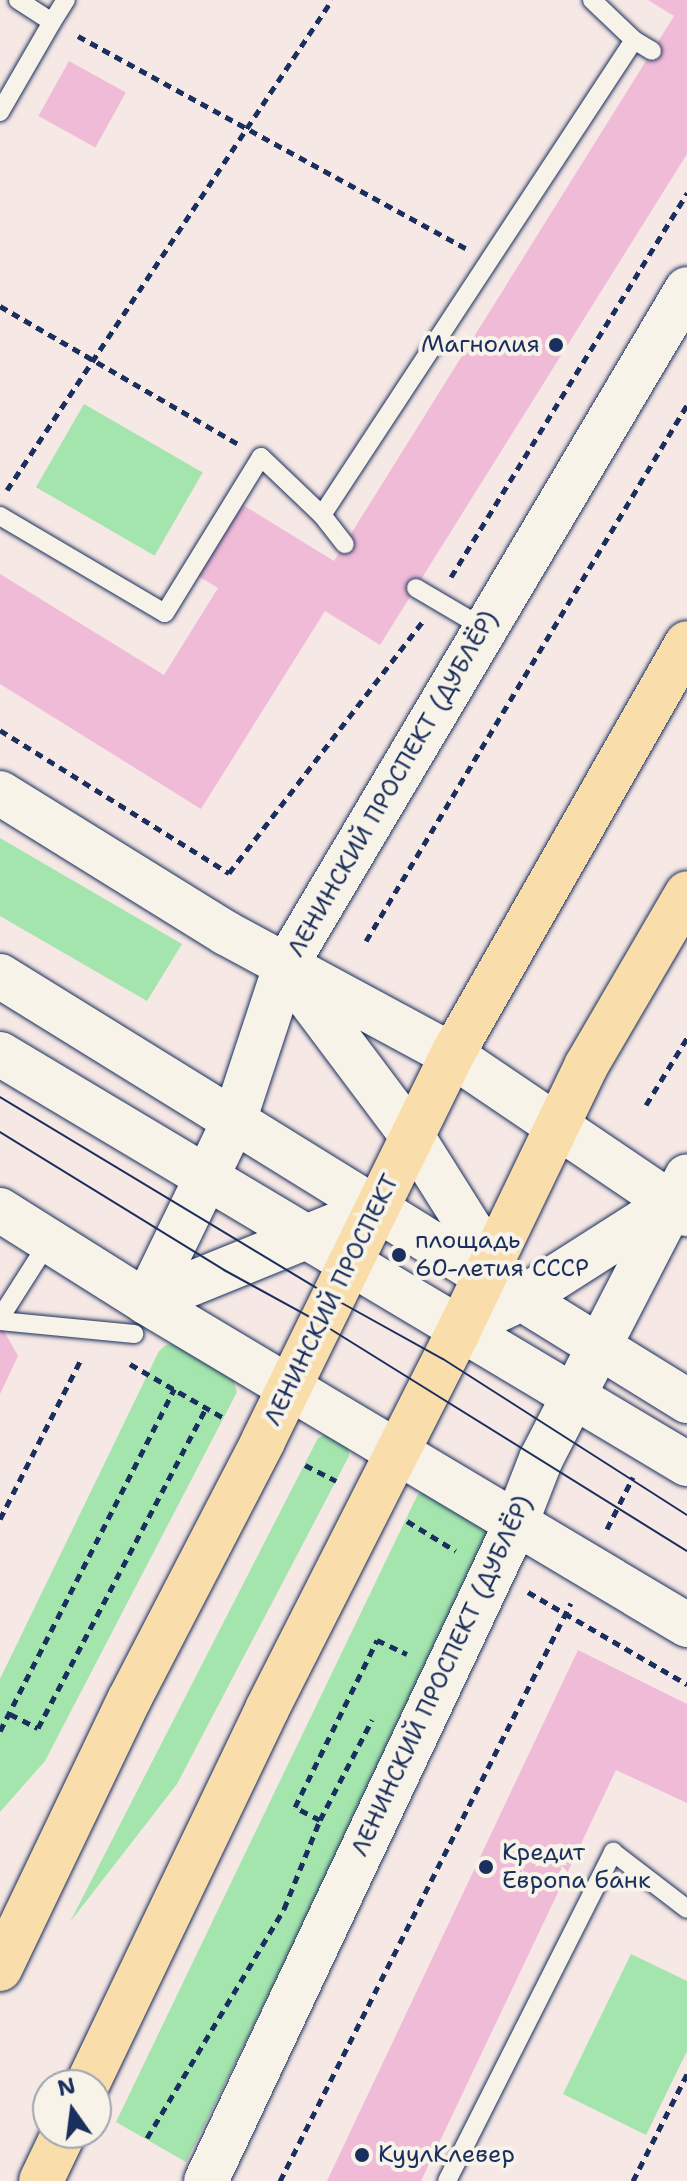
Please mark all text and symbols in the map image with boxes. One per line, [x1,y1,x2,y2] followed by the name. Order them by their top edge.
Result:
[421,331,540,359] place label: Магнолия
[547,336,565,354] marker: Магнолия
[282,606,504,962] street label: ЛЕНИНСКИЙ ПРОСПЕКТ (ДУБЛЁР)
[259,1170,405,1430] street label: ЛЕНИНСКИЙ ПРОСПЕКТ
[415,1227,589,1283] place label: площадь 60-летия СССР
[390,1246,408,1264] marker: площадь 60-летия СССР
[346,1491,538,1861] street label: ЛЕНИНСКИЙ ПРОСПЕКТ (ДУБЛЁР)
[502,1839,651,1895] place label: Кредит Европа банк
[477,1858,495,1876] marker: Кредит Европа банк
[32,2069,112,2149] north arrow
[55,2071,79,2103] text: N
[378,2141,515,2169] place label: КуулКлевер
[353,2146,371,2164] marker: КуулКлевер

